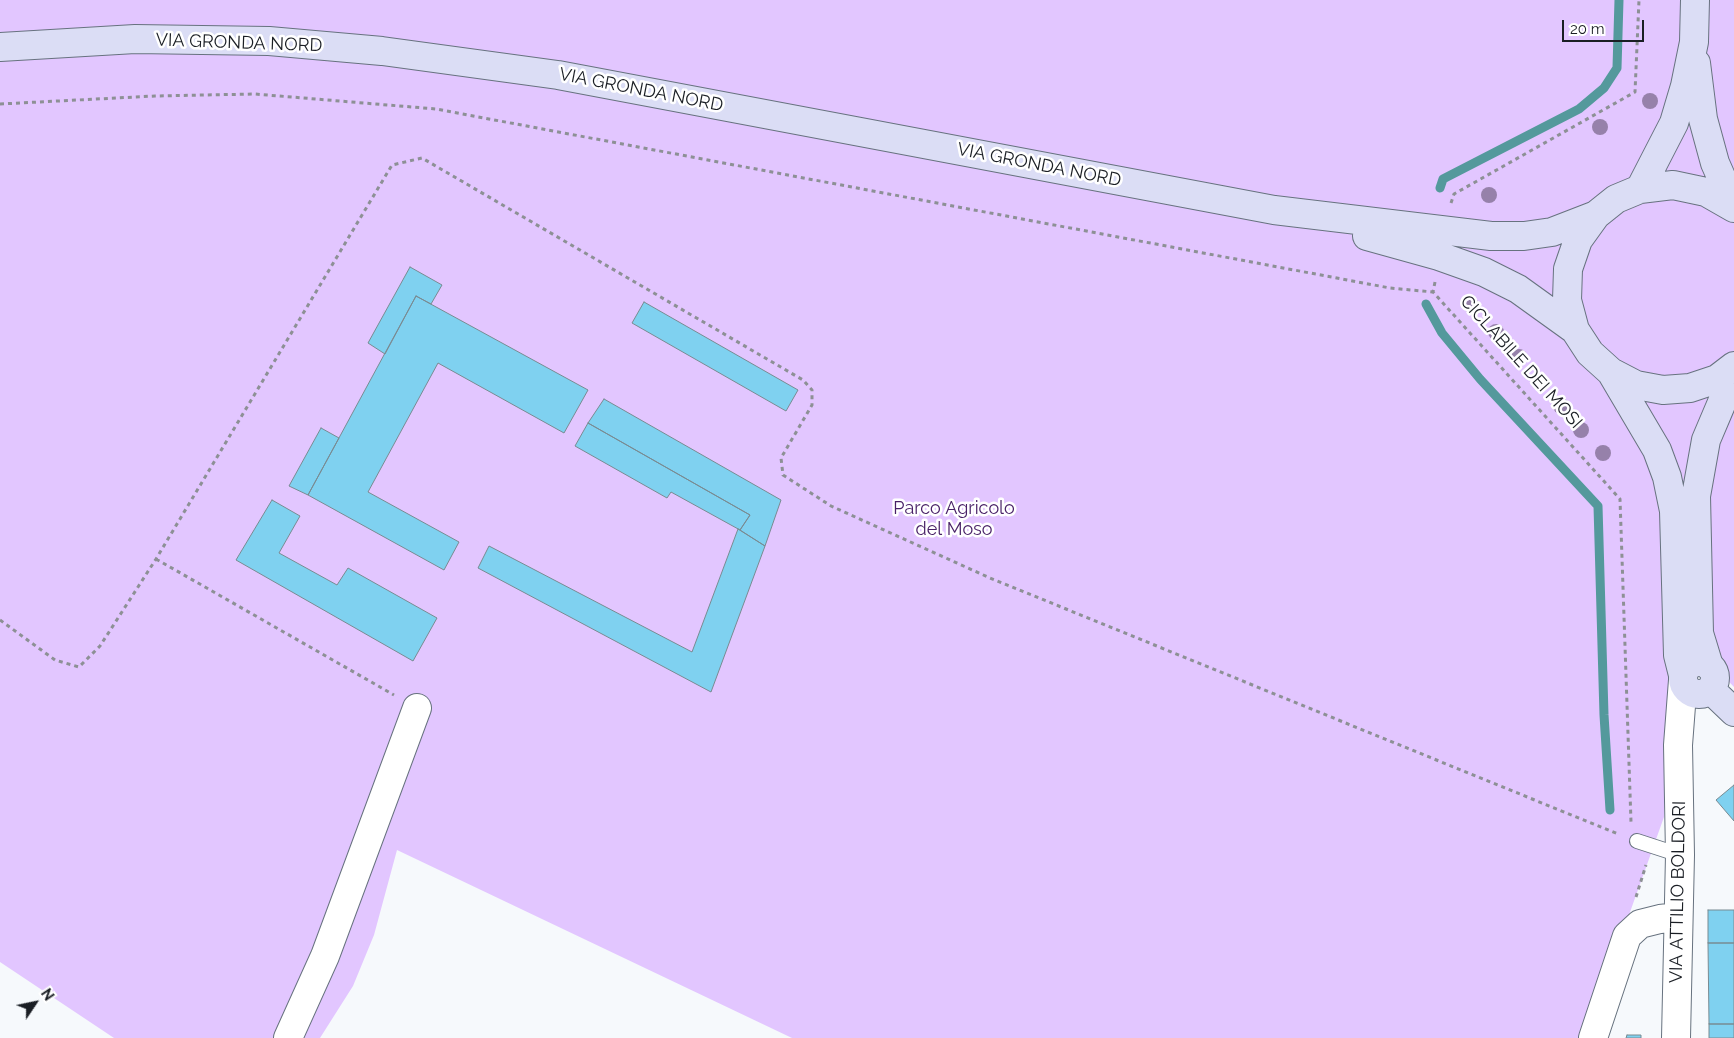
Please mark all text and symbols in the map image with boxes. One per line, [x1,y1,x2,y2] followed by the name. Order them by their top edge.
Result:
[1564,10,1646,42] scale bar
[1570,20,1605,38] text: 20 m
[155,29,323,57] street label: VIA GRONDA NORD
[557,63,725,117] street label: VIA GRONDA NORD
[955,138,1123,192] street label: VIA GRONDA NORD
[1455,291,1587,433] street label: CICLABILE DEI MOSI
[893,498,1015,540] park label: Parco Agricolo del Moso
[1666,801,1690,983] street label: VIA ATTILIO BOLDORI
[10,978,60,1028] north arrow
[38,986,57,1004] text: N

